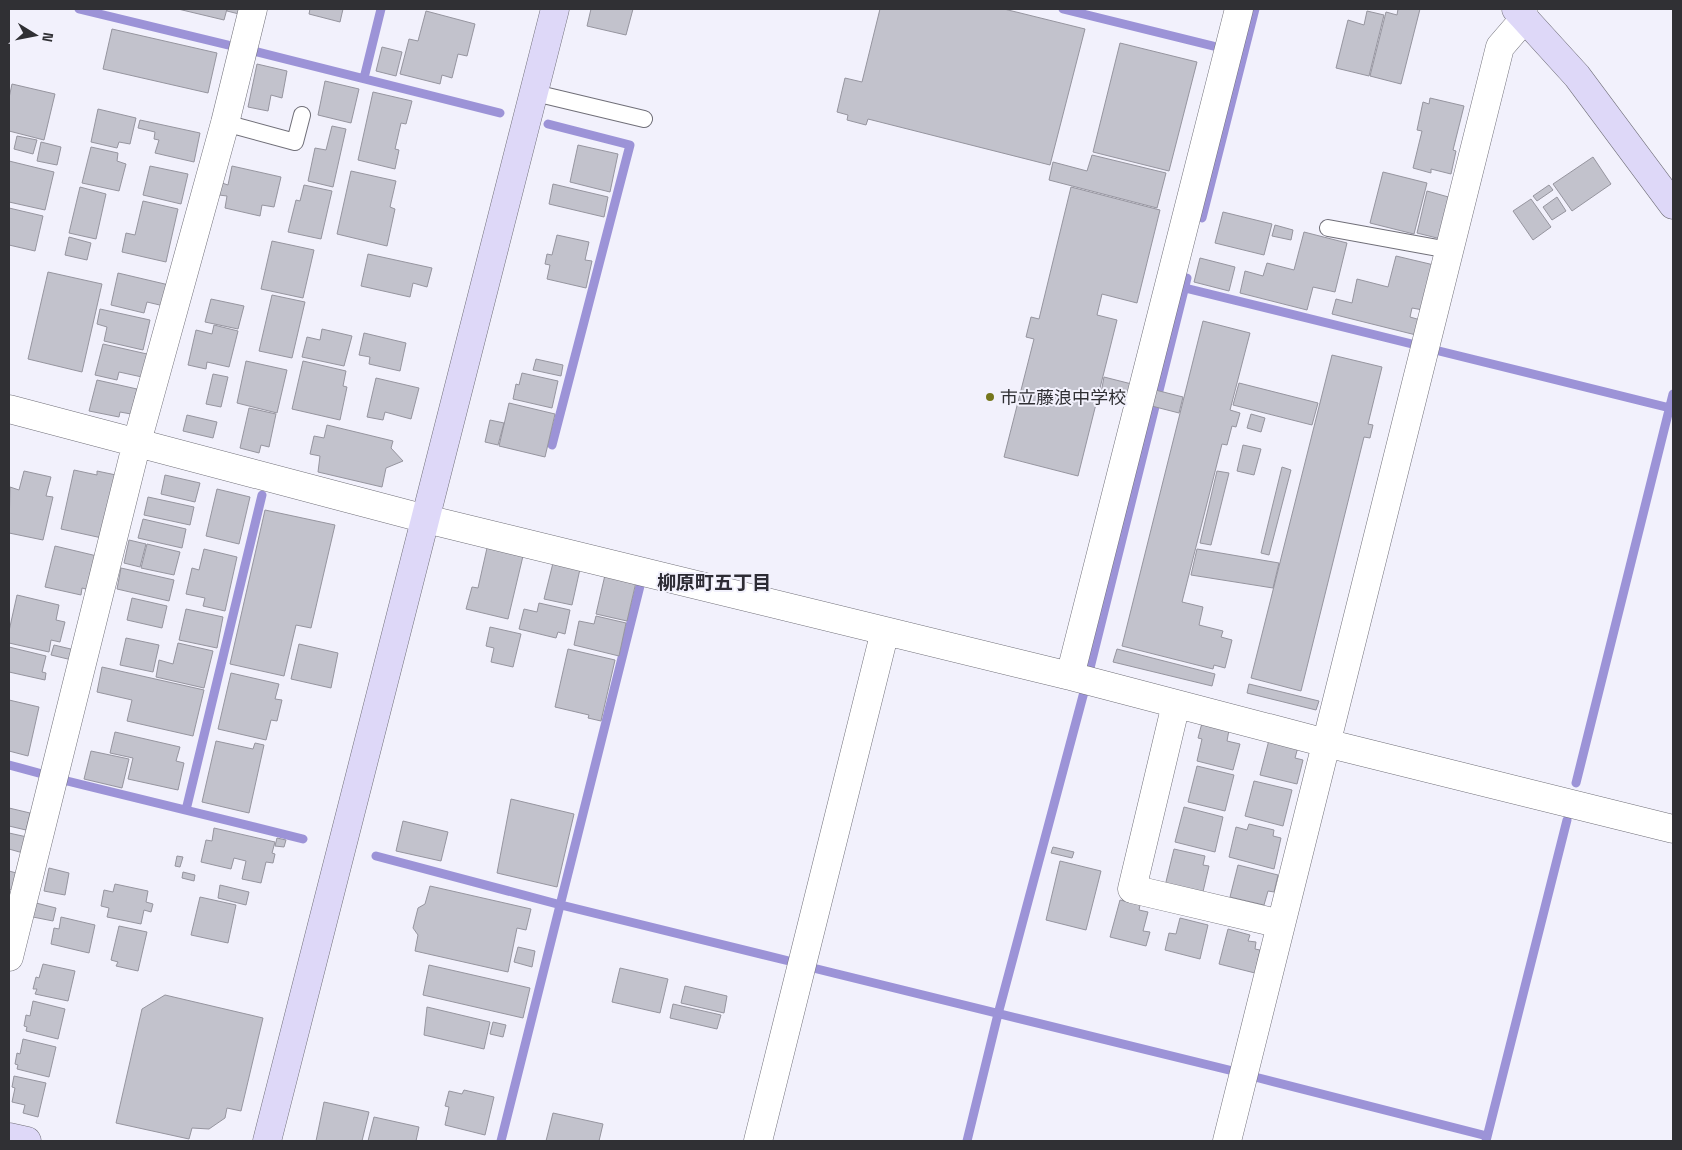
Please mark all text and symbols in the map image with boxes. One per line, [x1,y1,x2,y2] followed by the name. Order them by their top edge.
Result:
[10,10,60,60] north arrow
[38,31,57,43] text: N
[1000,386,1126,409] place label: 市立藤浪中学校
[984,391,996,403] marker: 市立藤浪中学校
[657,570,771,595] district label: 柳原町五丁目

